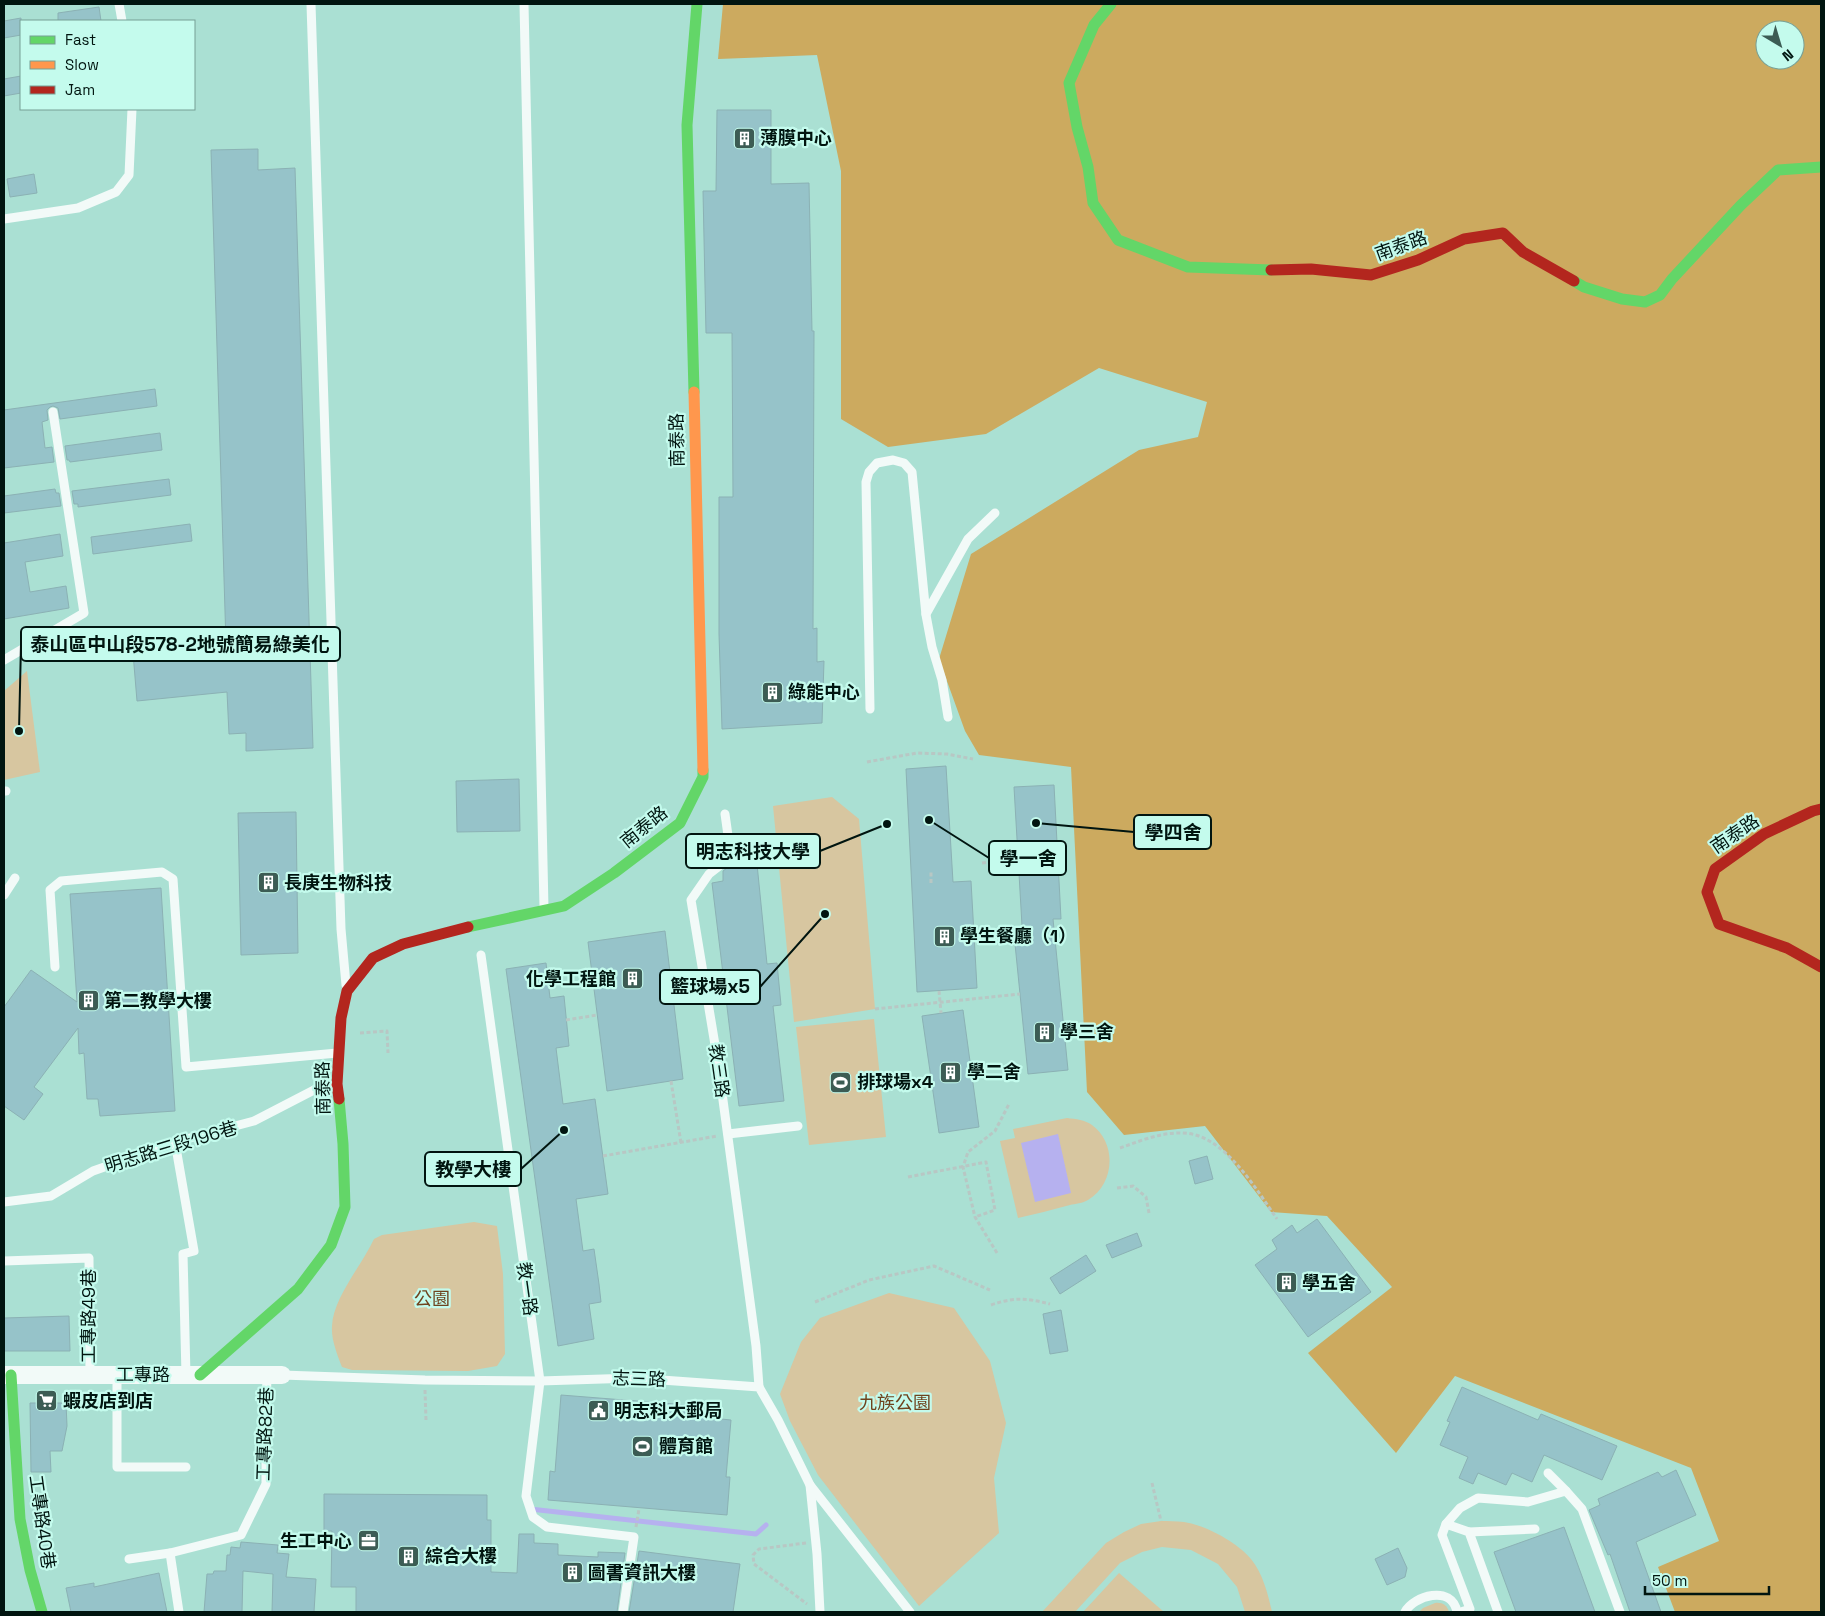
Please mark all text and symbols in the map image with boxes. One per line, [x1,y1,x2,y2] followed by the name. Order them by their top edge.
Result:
[20,20,195,110] legend
[1755,20,1805,70] north arrow
[65,30,96,49] text: Fast
[1779,45,1797,65] text: N
[65,55,99,74] text: Slow
[65,80,95,99] text: Jam
[732,126,756,150] building icon: 薄膜中心
[760,126,832,149] place label: 薄膜中心
[1372,225,1430,266] street label: 南泰路
[665,413,688,467] street label: 南泰路
[21,627,340,661] callout: 泰山區中山段578-2地號簡易綠美化
[30,632,330,657] text: 泰山區中山段578-2地號簡易綠美化
[760,680,784,704] building icon: 綠能中心
[788,680,860,703] place label: 綠能中心
[615,801,672,853] street label: 南泰路
[1706,809,1764,858] street label: 南泰路
[1134,815,1211,849] callout: 學四舍
[1144,820,1202,845] text: 學四舍
[686,834,820,868] callout: 明志科技大學
[696,839,810,864] text: 明志科技大學
[989,841,1066,875] callout: 學一舍
[999,846,1057,871] text: 學一舍
[256,871,280,895] building icon: 長庚生物科技
[284,871,392,894] place label: 長庚生物科技
[932,924,956,948] building icon: 學生餐廳（1）
[960,924,1076,947] place label: 學生餐廳（1）
[526,967,616,990] place label: 化學工程館
[620,967,644,991] building icon: 化學工程館
[660,970,760,1004] callout: 籃球場x5
[670,974,750,999] text: 籃球場x5
[76,989,100,1013] building icon: 第二教學大樓
[104,989,212,1012] place label: 第二教學大樓
[1032,1020,1056,1044] building icon: 學三舍
[1060,1020,1114,1043] place label: 學三舍
[704,1043,735,1099] street label: 教三路
[939,1060,963,1084] building icon: 學二舍
[967,1060,1021,1083] place label: 學二舍
[311,1061,334,1115] street label: 南泰路
[829,1070,853,1094] sports icon: 排球場x4
[857,1070,934,1093] place label: 排球場x4
[102,1115,240,1178] street label: 明志路三段196巷
[425,1152,521,1186] callout: 教學大樓
[435,1157,511,1182] text: 教學大樓
[512,1261,543,1317] street label: 教一路
[77,1269,100,1363] street label: 工專路49巷
[1274,1271,1298,1295] building icon: 學五舍
[1302,1271,1356,1294] place label: 學五舍
[414,1287,450,1310] park label: 公園
[116,1363,170,1386] street label: 工專路
[612,1366,666,1391] street label: 志三路
[251,1387,278,1481] street label: 工專路82巷
[35,1389,59,1413] supermarket icon: 蝦皮店到店
[63,1389,153,1412] place label: 蝦皮店到店
[859,1391,931,1414] park label: 九族公園
[586,1399,610,1423] public building icon: 明志科大郵局
[614,1399,722,1422] place label: 明志科大郵局
[631,1434,655,1458] sports icon: 體育館
[659,1434,713,1457] place label: 體育館
[25,1473,60,1570] street label: 工專路40巷
[280,1529,352,1552] place label: 生工中心
[356,1529,380,1553] office icon: 生工中心
[397,1544,421,1568] building icon: 綜合大樓
[425,1544,497,1567] place label: 綜合大樓
[560,1561,584,1585] building icon: 圖書資訊大樓
[588,1561,696,1584] place label: 圖書資訊大樓
[1645,1564,1769,1596] scale bar
[1652,1571,1687,1590] text: 50 m

